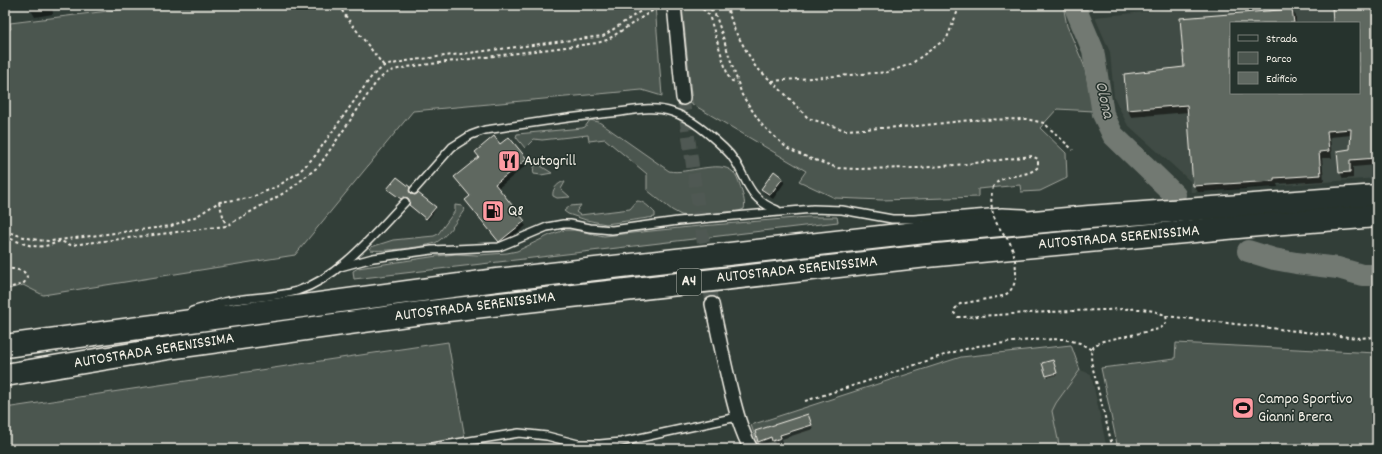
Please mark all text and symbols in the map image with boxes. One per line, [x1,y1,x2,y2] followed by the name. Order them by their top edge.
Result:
[1230,22,1360,94] legend
[1266,31,1297,48] text: Strada
[1266,51,1292,68] text: Parco
[1266,71,1297,88] text: Edificio
[1087,79,1119,122] water label: Olona
[496,148,522,174] restaurant icon: Autogrill
[524,150,576,173] place label: Autogrill
[480,198,506,224] fuel station icon: Q8
[508,200,524,223] place label: Q8
[1037,219,1201,257] street label: AUTOSTRADA SERENISSIMA
[715,250,879,290] street label: AUTOSTRADA SERENISSIMA
[677,269,701,295] road number: A4
[393,286,557,328] street label: AUTOSTRADA SERENISSIMA
[72,327,236,375] street label: AUTOSTRADA SERENISSIMA
[1258,388,1353,429] place label: Campo Sportivo Gianni Brera
[1230,395,1256,421] sports icon: Campo Sportivo Gianni Brera

